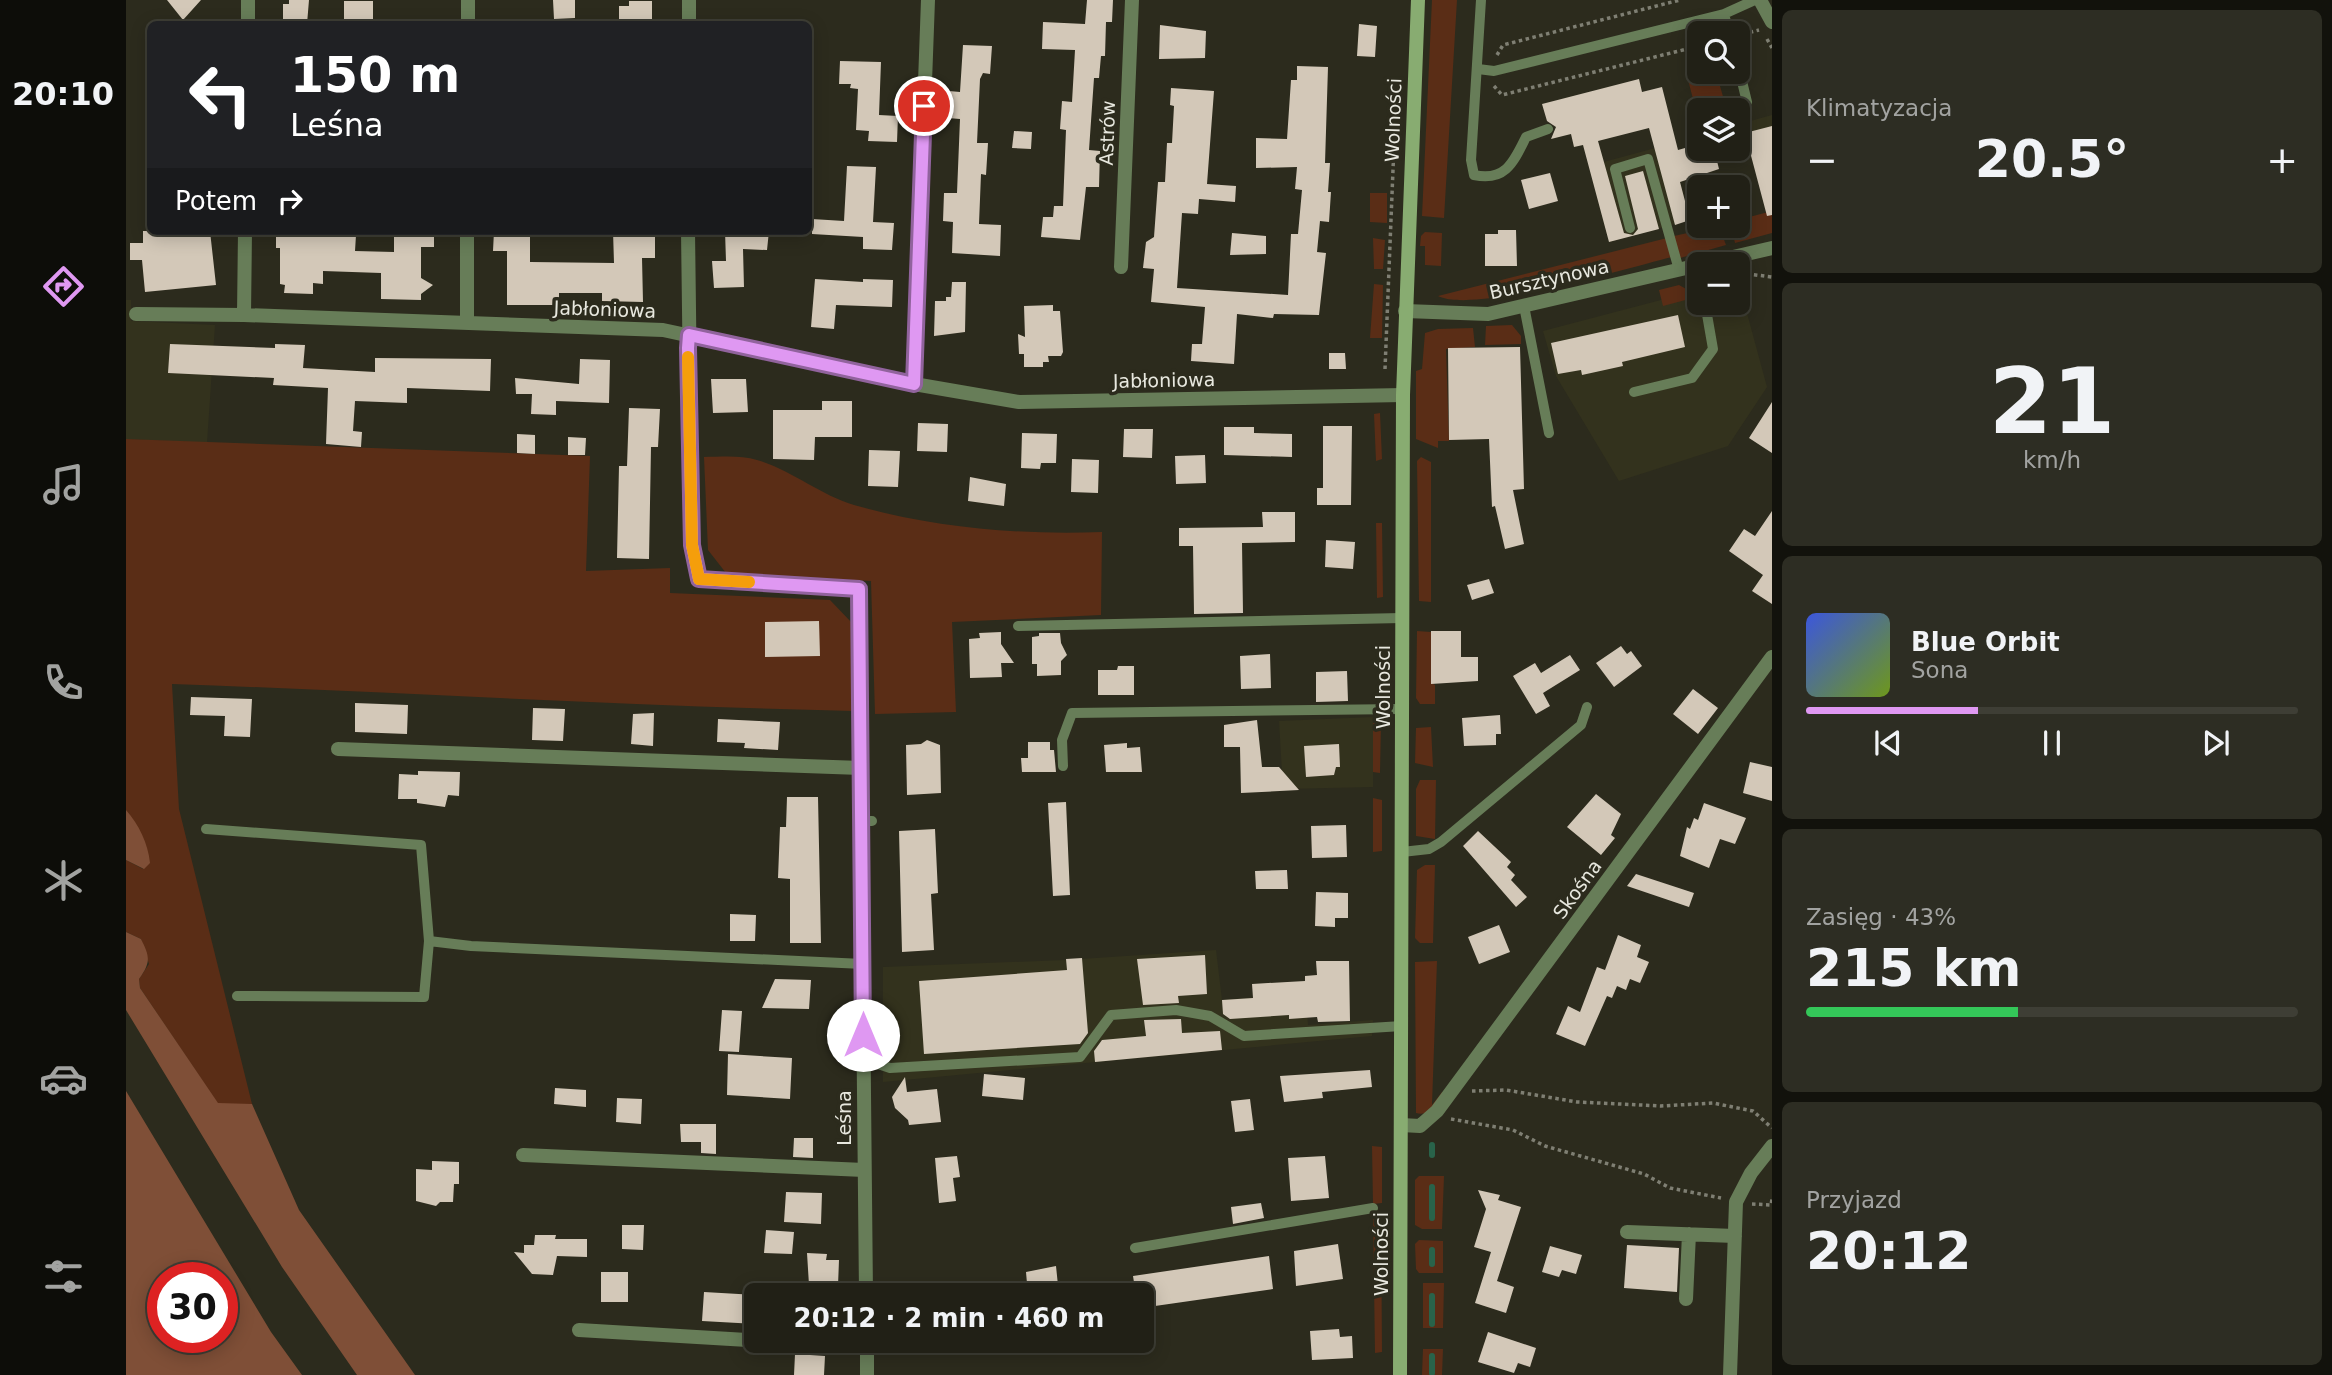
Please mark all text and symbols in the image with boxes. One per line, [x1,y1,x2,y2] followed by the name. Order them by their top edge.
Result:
[1687,21,1750,315] map controls
[1687,21,1750,84] button: search
[290,47,460,104] text: 150 m
[175,49,266,140] icon: left
[12,75,114,113] text: 20:10
[894,76,954,136] pin
[1381,78,1405,162] street label: Wolności
[905,87,943,125] icon: arrive
[1806,95,1952,121] text: Klimatyzacja
[1687,98,1750,161] button: layers
[1095,100,1119,166] street label: Astrów
[290,106,384,144] text: Leśna
[1975,129,2129,189] text: 20.5°
[1806,138,1838,182] text: −
[2266,138,2298,182] text: +
[1687,175,1750,238] button: +
[271,182,309,220] icon: right
[175,186,257,216] text: Potem
[1687,252,1750,315] button: −
[1487,255,1611,303] street label: Bursztynowa
[39,262,88,311] icon: directions
[552,296,657,322] street label: Jabłoniowa
[1989,349,2115,454] text: 21
[1112,368,1215,392] street label: Jabłoniowa
[2023,447,2081,473] text: km/h
[39,460,88,509] icon: music
[1911,627,2060,657] text: Blue Orbit
[1372,645,1394,729] street label: Wolności
[1911,657,1968,683] text: Sona
[39,658,88,707] icon: phone
[1869,724,1907,762] icon: previous
[2033,724,2071,762] icon: pause
[2197,724,2235,762] icon: next
[1548,855,1606,923] street label: Skośna
[39,856,88,905] icon: climate
[1806,904,1956,930] text: Zasięg · 43%
[1806,938,2021,998] text: 215 km
[826,998,900,1072] position arrow
[39,1054,88,1103] icon: car
[833,1090,855,1146] street label: Leśna
[1806,1187,1902,1213] text: Przyjazd
[1370,1212,1392,1296] street label: Wolności
[1806,1221,1972,1281] text: 20:12
[39,1252,88,1301] icon: filters
[147,1262,238,1353] speed limit sign: 30
[794,1303,1104,1333] text: 20:12 · 2 min · 460 m

